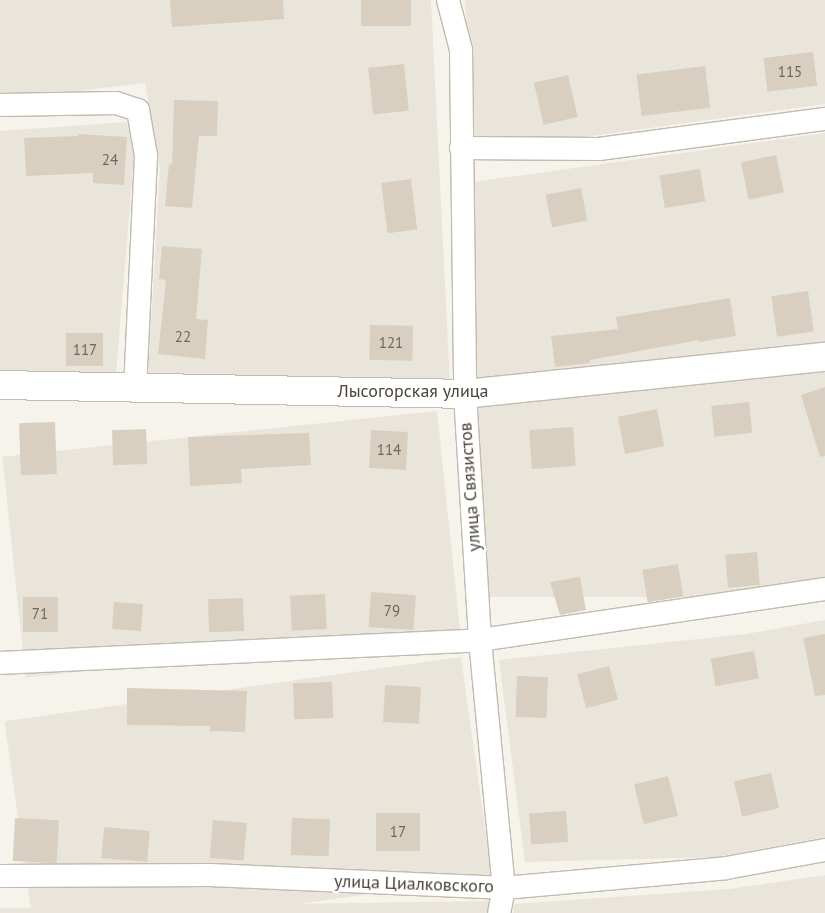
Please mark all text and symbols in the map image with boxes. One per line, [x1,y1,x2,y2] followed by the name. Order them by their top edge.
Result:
[778,63,802,81] house number: 115
[102,151,118,169] house number: 24
[175,328,191,346] house number: 22
[379,334,403,352] house number: 121
[73,341,97,359] house number: 117
[337,380,489,402] street label: Лысогорская улица
[455,422,485,552] street label: улица Связистов
[377,441,401,459] house number: 114
[384,602,400,620] house number: 79
[32,605,48,623] house number: 71
[390,823,406,841] house number: 17
[334,870,494,898] street label: улица Циалковского

